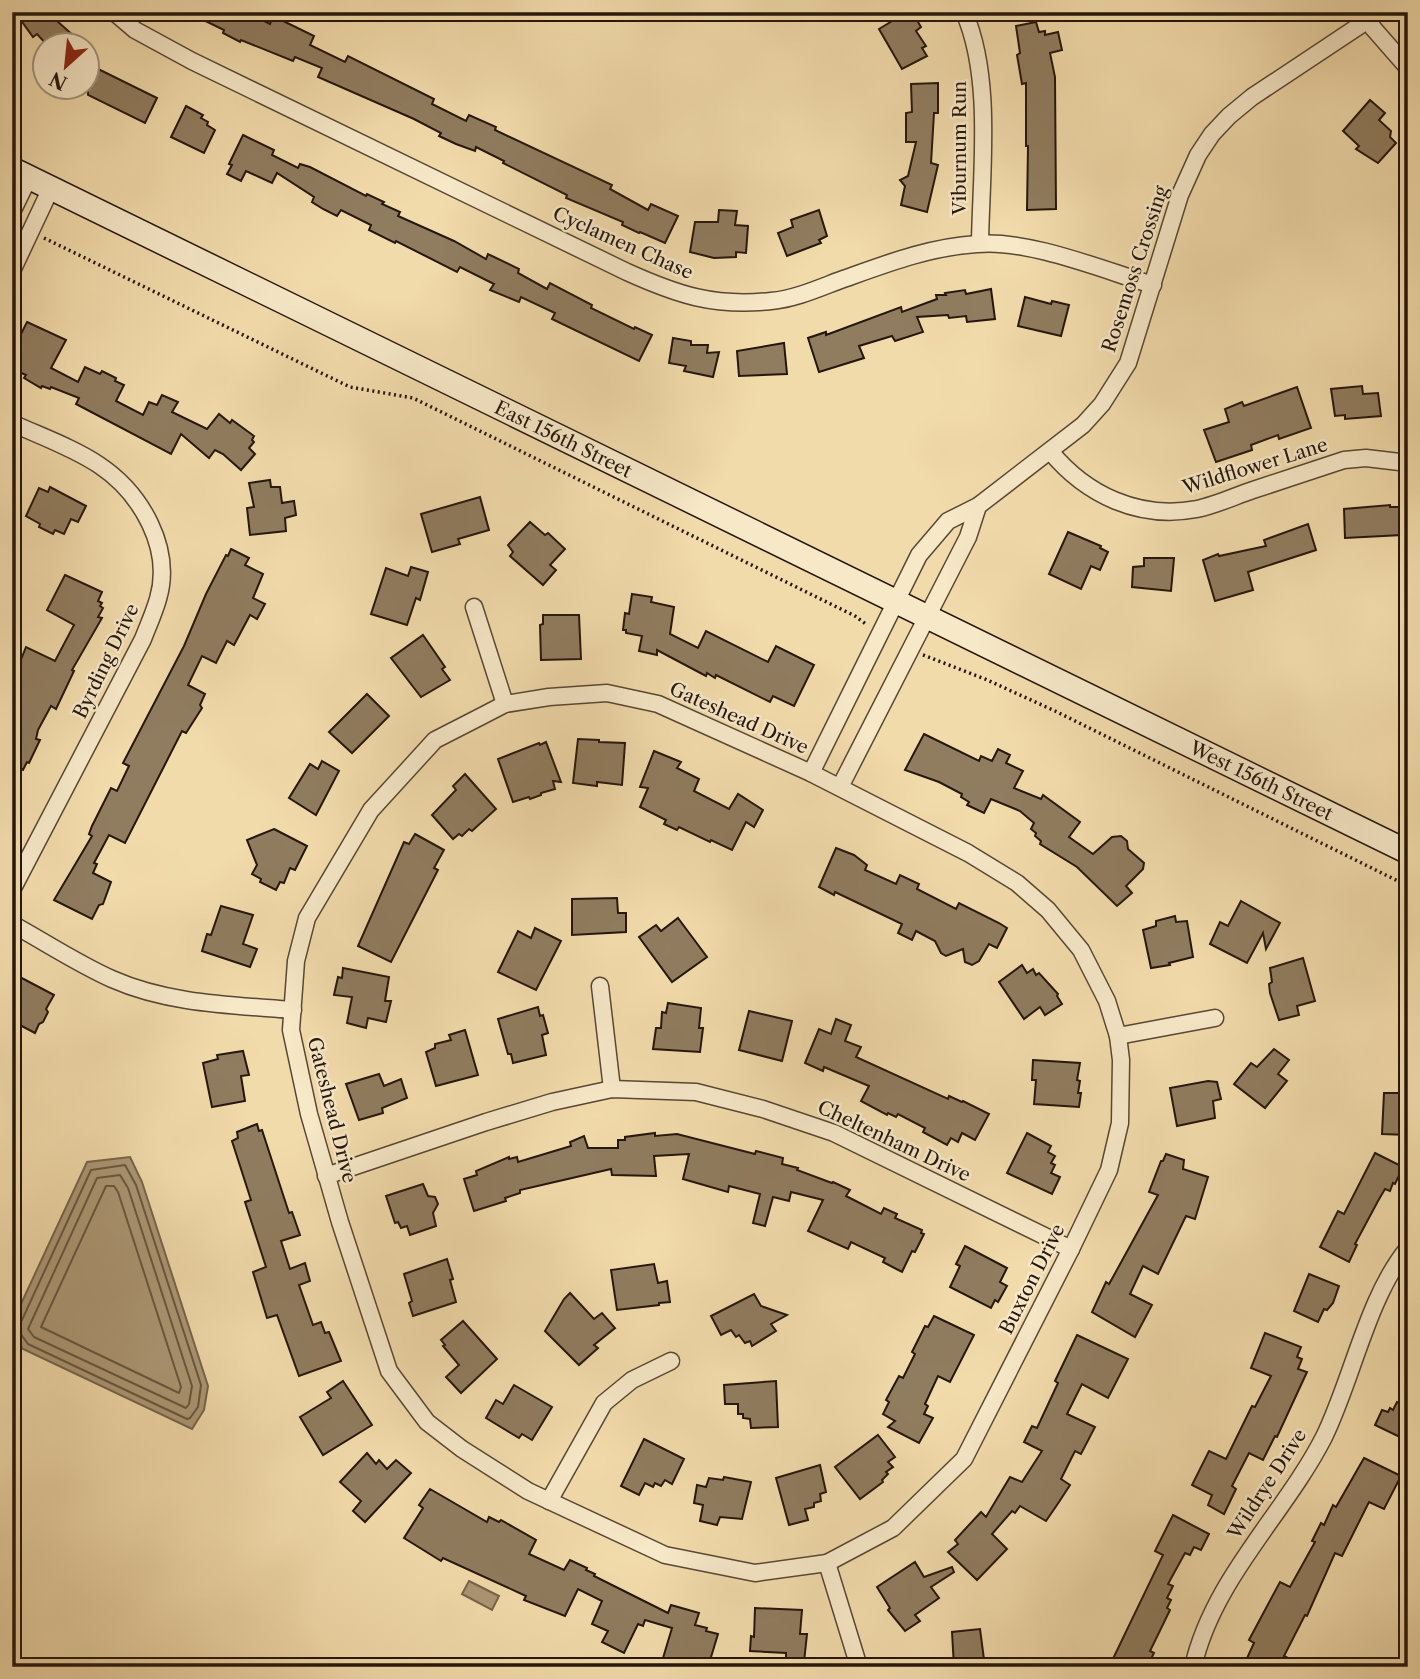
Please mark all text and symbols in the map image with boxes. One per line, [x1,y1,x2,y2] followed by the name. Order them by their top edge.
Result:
[32,32,102,102] north arrow
[46,67,71,95] text: N
[948,81,971,216] street label: Viburnum Run
[1097,182,1173,355] street label: Rosemoss Crossing
[549,202,697,284] street label: Cyclamen Chase
[491,396,636,482] street label: East 156th Street
[1179,433,1330,499] street label: Wildflower Lane
[68,600,144,722] street label: Byrding Drive
[666,677,812,759] street label: Gateshead Drive
[1185,735,1337,825] street label: West 156th Street
[303,1035,361,1185] street label: Gateshead Drive
[814,1095,974,1187] street label: Cheltenham Drive
[994,1220,1070,1338] street label: Buxton Drive
[1222,1425,1311,1544] street label: Wildrye Drive

